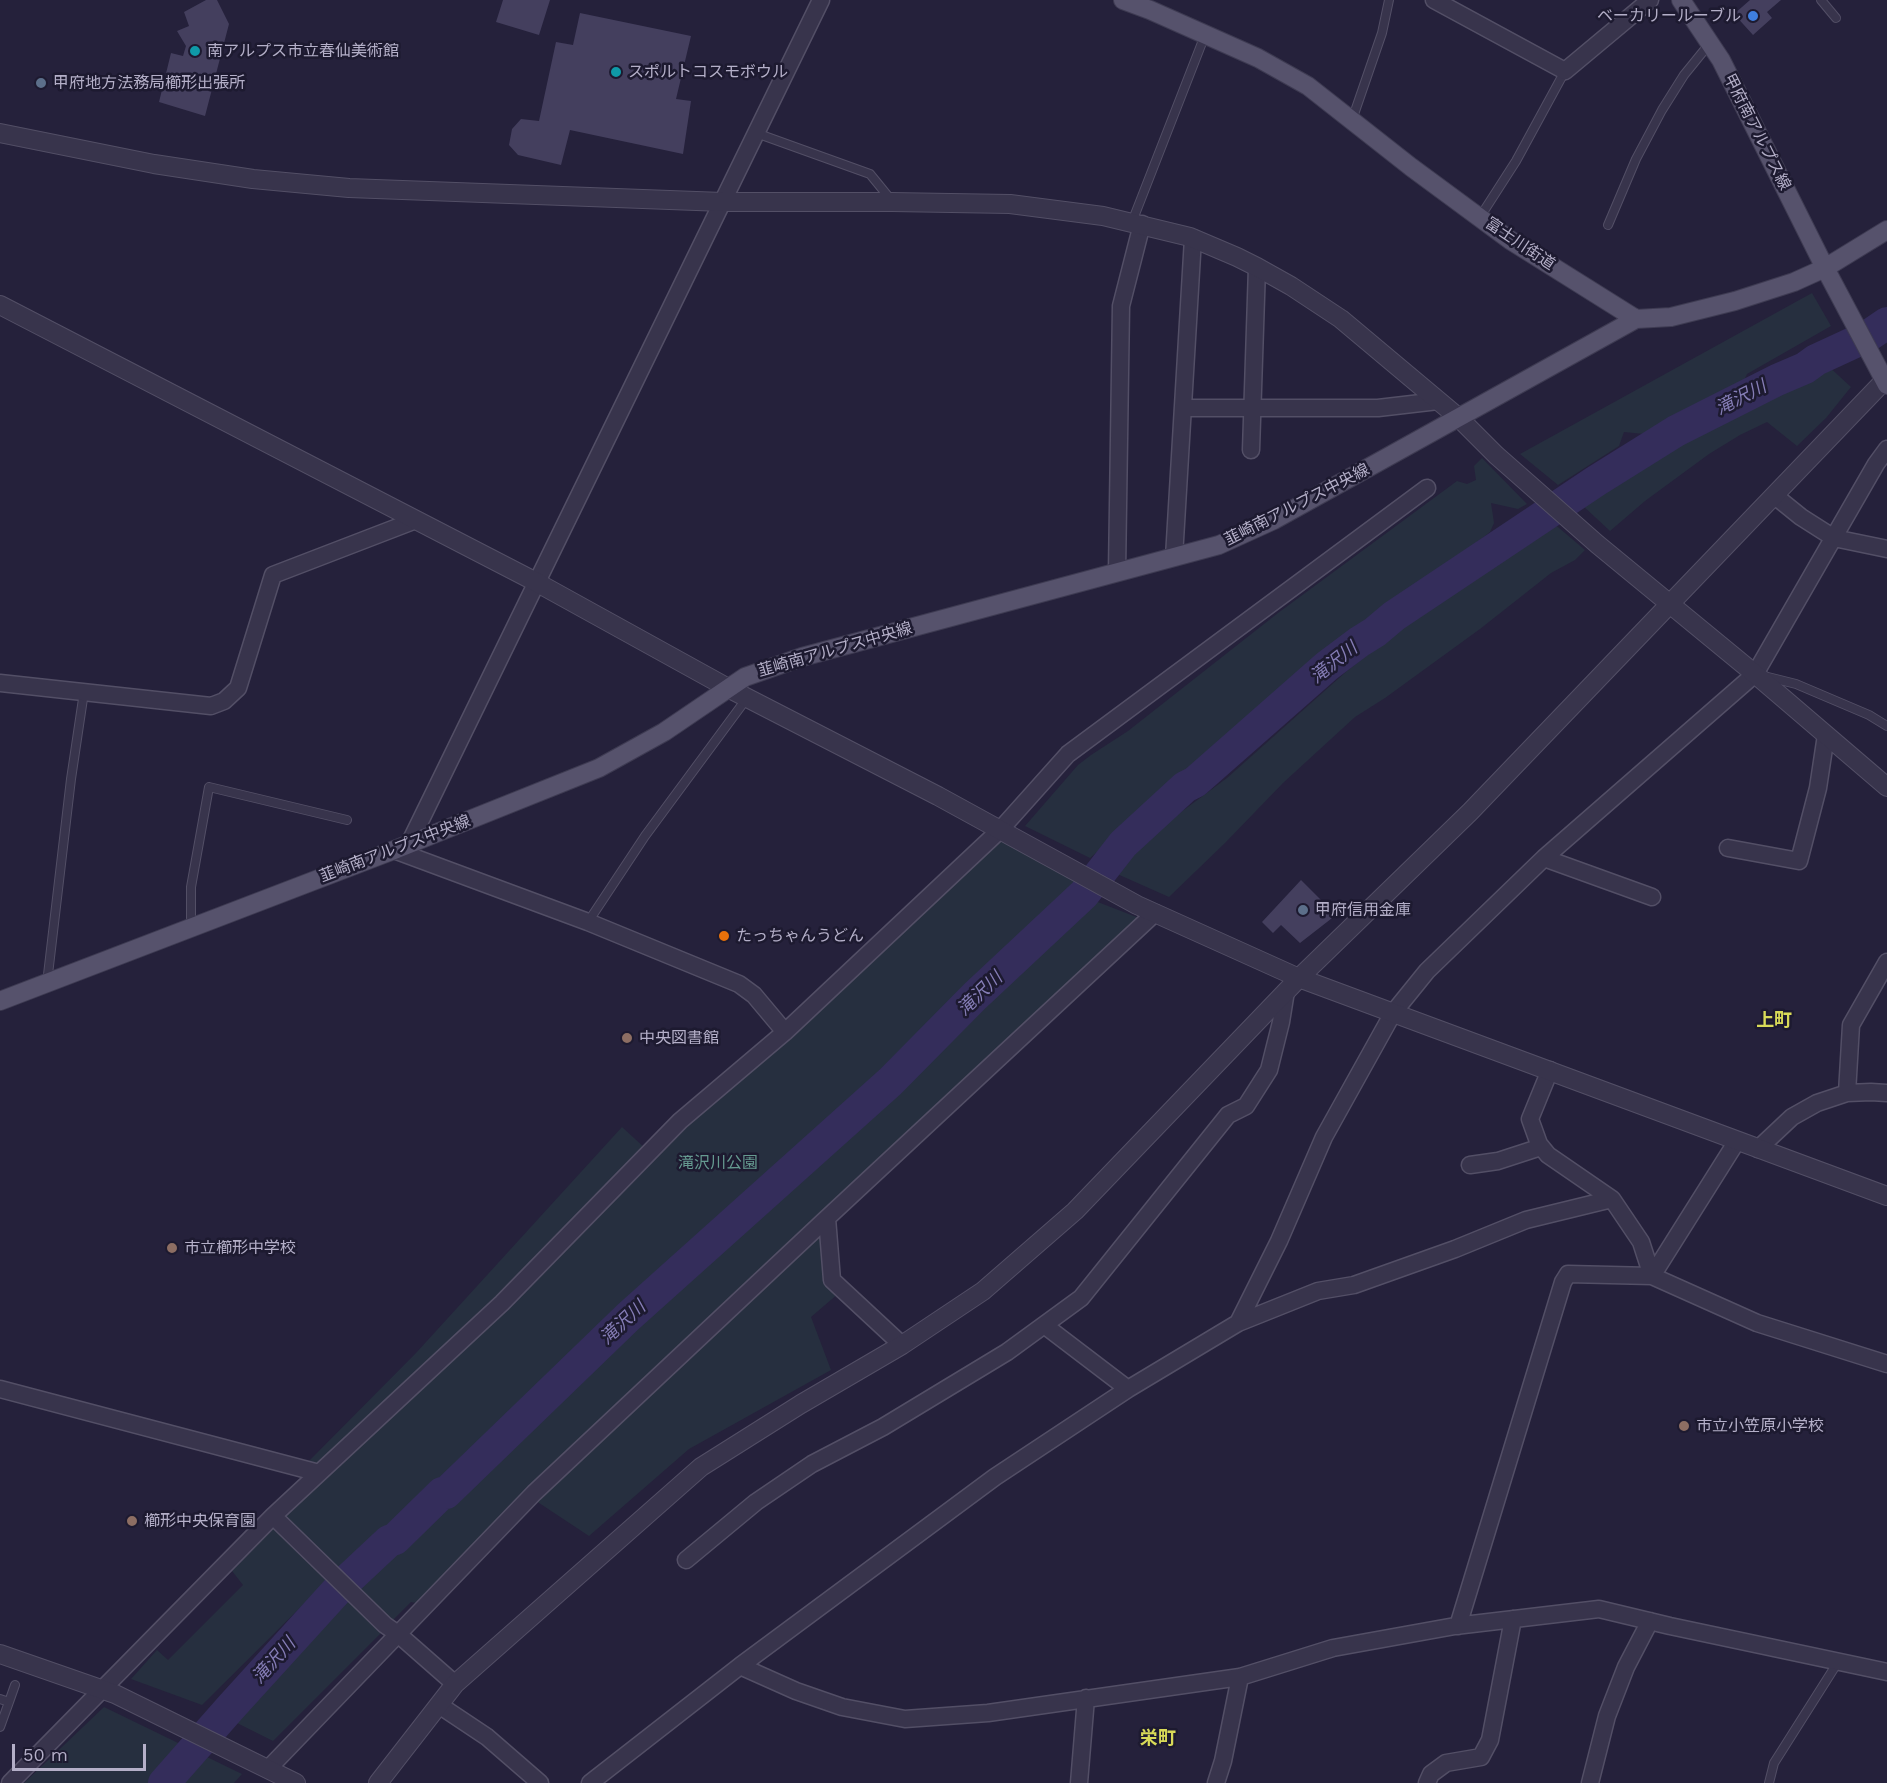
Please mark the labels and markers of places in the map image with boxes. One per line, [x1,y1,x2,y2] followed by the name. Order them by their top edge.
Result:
[1597,6,1741,26] place label: ベーカリールーブル
[1746,9,1760,23] marker: ベーカリールーブル
[207,41,399,61] place label: 南アルプス市立春仙美術館
[188,44,202,58] marker: 南アルプス市立春仙美術館
[628,62,788,82] place label: スポルトコスモボウル
[609,65,623,79] marker: スポルトコスモボウル
[53,73,245,93] place label: 甲府地方法務局櫛形出張所
[34,76,48,90] marker: 甲府地方法務局櫛形出張所
[1315,900,1411,920] place label: 甲府信用金庫
[1296,903,1310,917] marker: 甲府信用金庫
[736,926,864,946] place label: たっちゃんうどん
[717,929,731,943] marker: たっちゃんうどん
[639,1028,719,1048] place label: 中央図書館
[620,1031,634,1045] marker: 中央図書館
[184,1238,296,1258] place label: 市立櫛形中学校
[165,1241,179,1255] marker: 市立櫛形中学校
[1696,1416,1824,1436] place label: 市立小笠原小学校
[1677,1419,1691,1433] marker: 市立小笠原小学校
[144,1511,256,1531] place label: 櫛形中央保育園
[125,1514,139,1528] marker: 櫛形中央保育園

